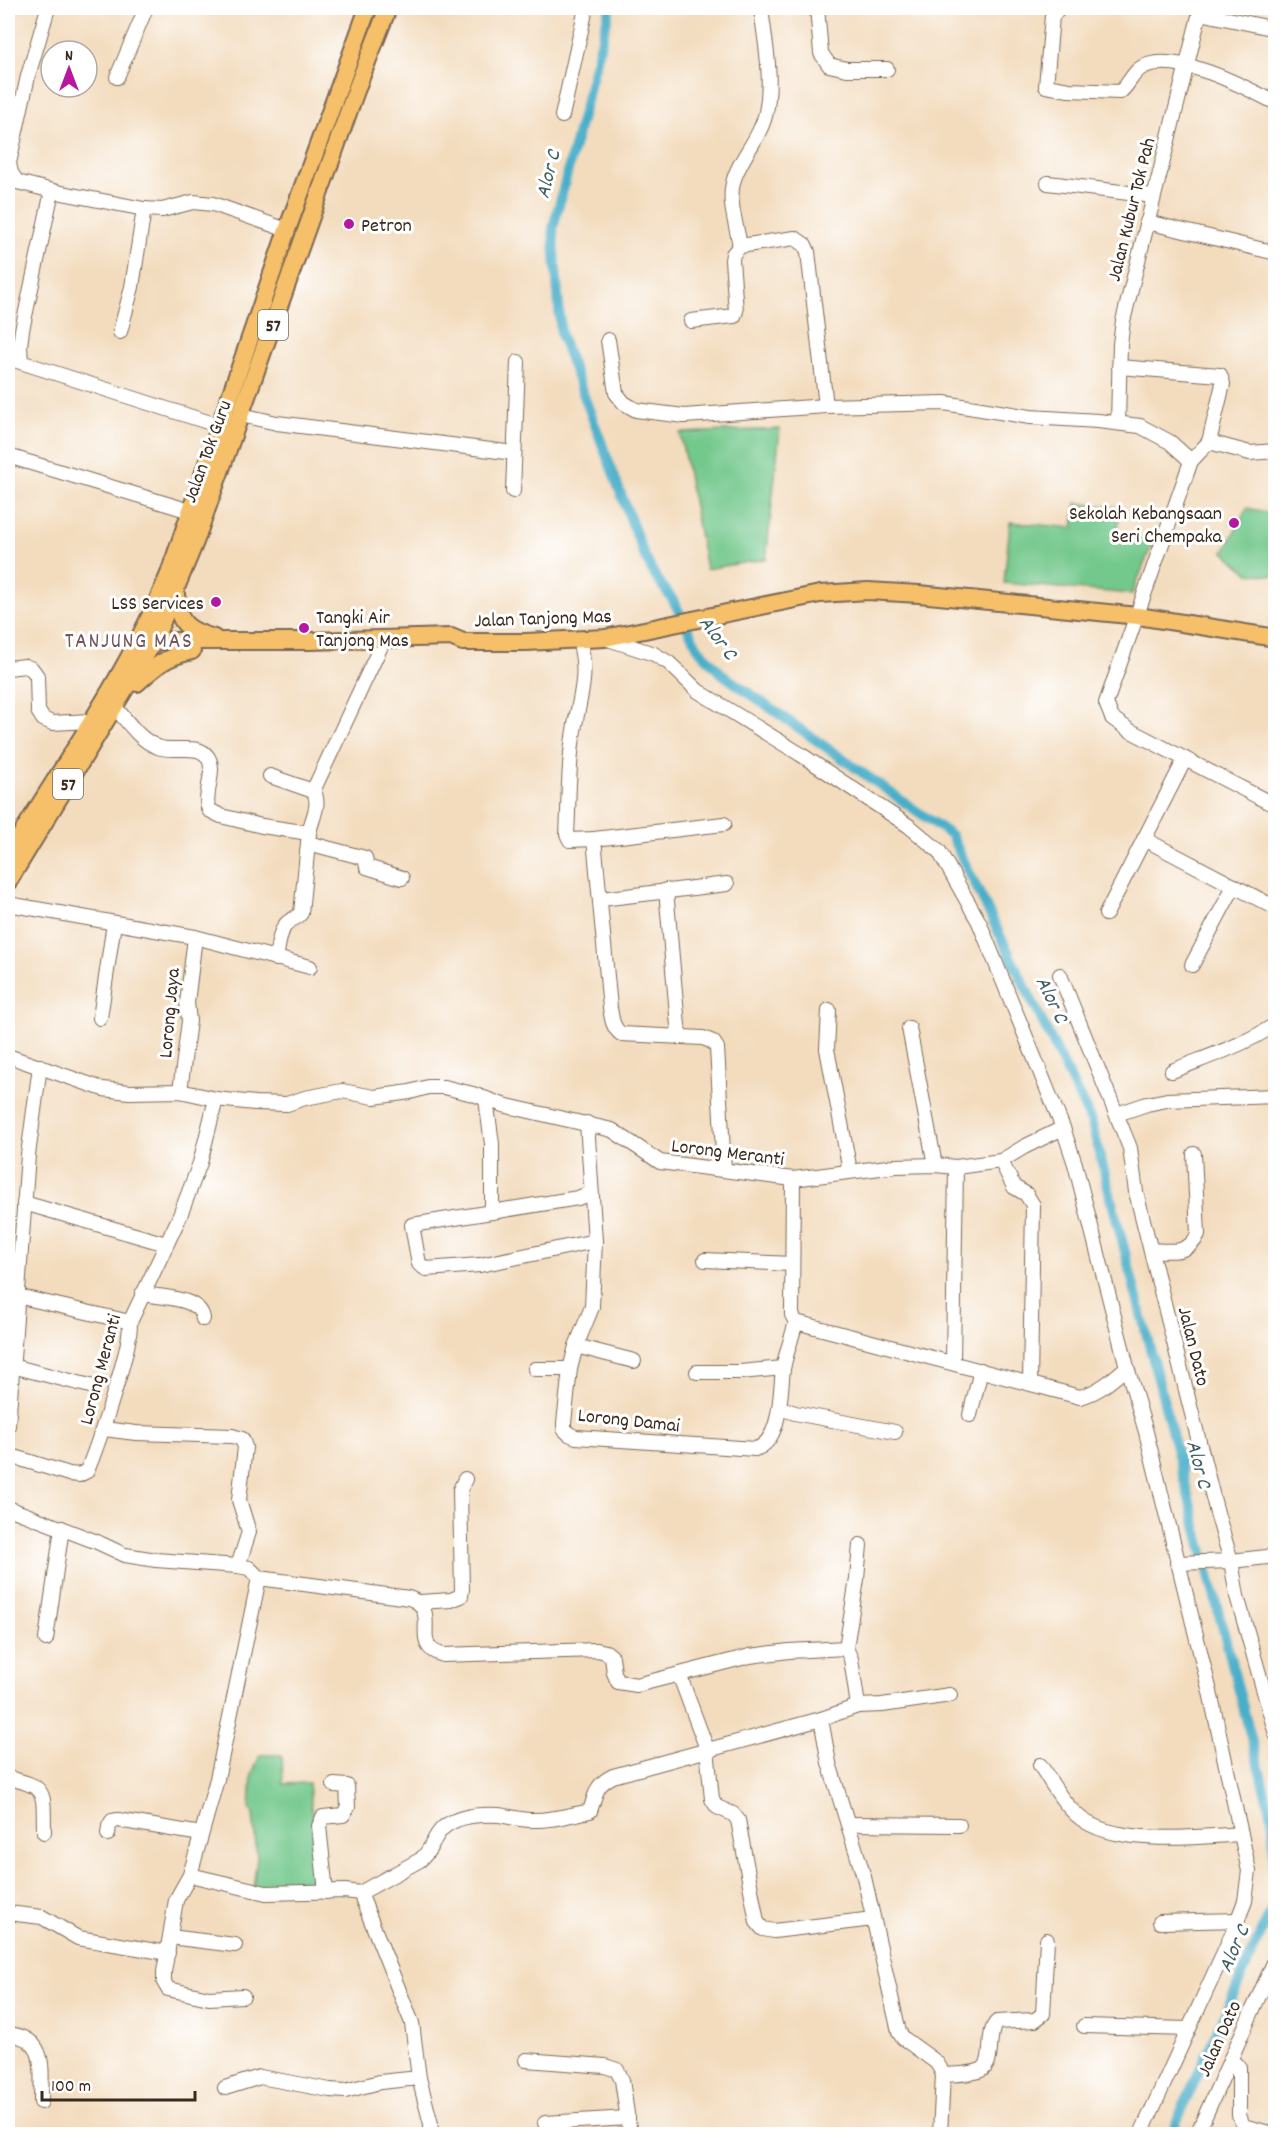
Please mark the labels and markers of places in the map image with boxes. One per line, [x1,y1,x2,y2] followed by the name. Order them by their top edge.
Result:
[361,213,412,241] place label: Petron
[342,217,356,231] marker: Petron
[1069,501,1223,552] place label: Sekolah Kebangsaan Seri Chempaka
[1227,516,1241,530] marker: Sekolah Kebangsaan Seri Chempaka
[111,591,204,619] place label: LSS Services
[209,595,223,609] marker: LSS Services
[316,605,409,656] place label: Tangki Air Tanjong Mas
[297,621,311,635] marker: Tangki Air Tanjong Mas

